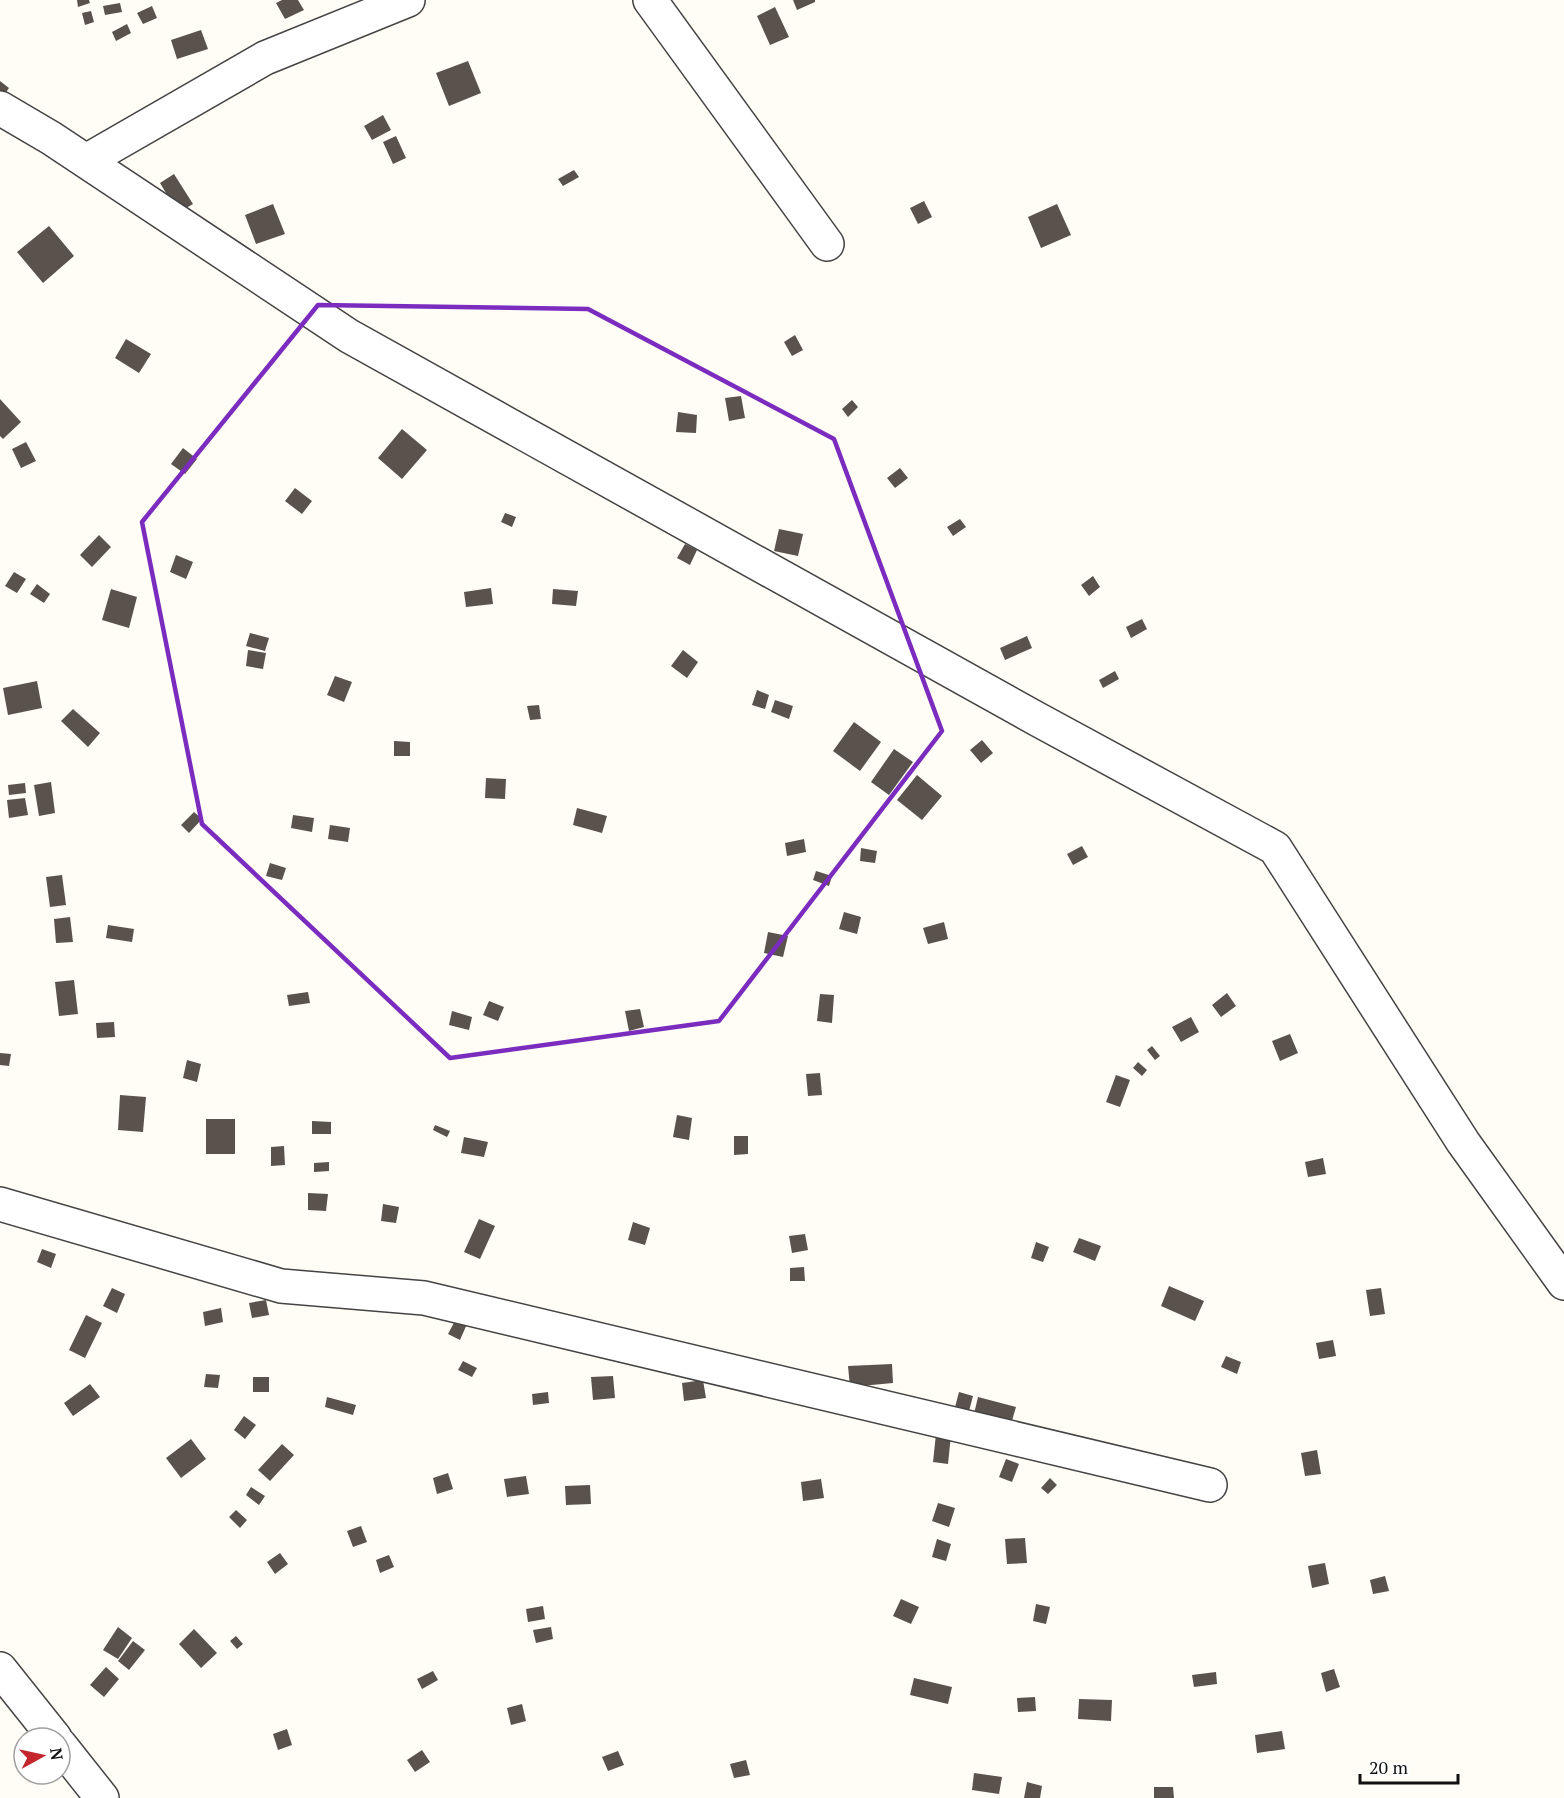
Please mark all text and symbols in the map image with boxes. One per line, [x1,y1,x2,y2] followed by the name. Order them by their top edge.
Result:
[12,1726,72,1786] north arrow
[45,1746,69,1761] text: N
[1360,1747,1458,1785] scale bar
[1369,1755,1409,1779] text: 20 m

